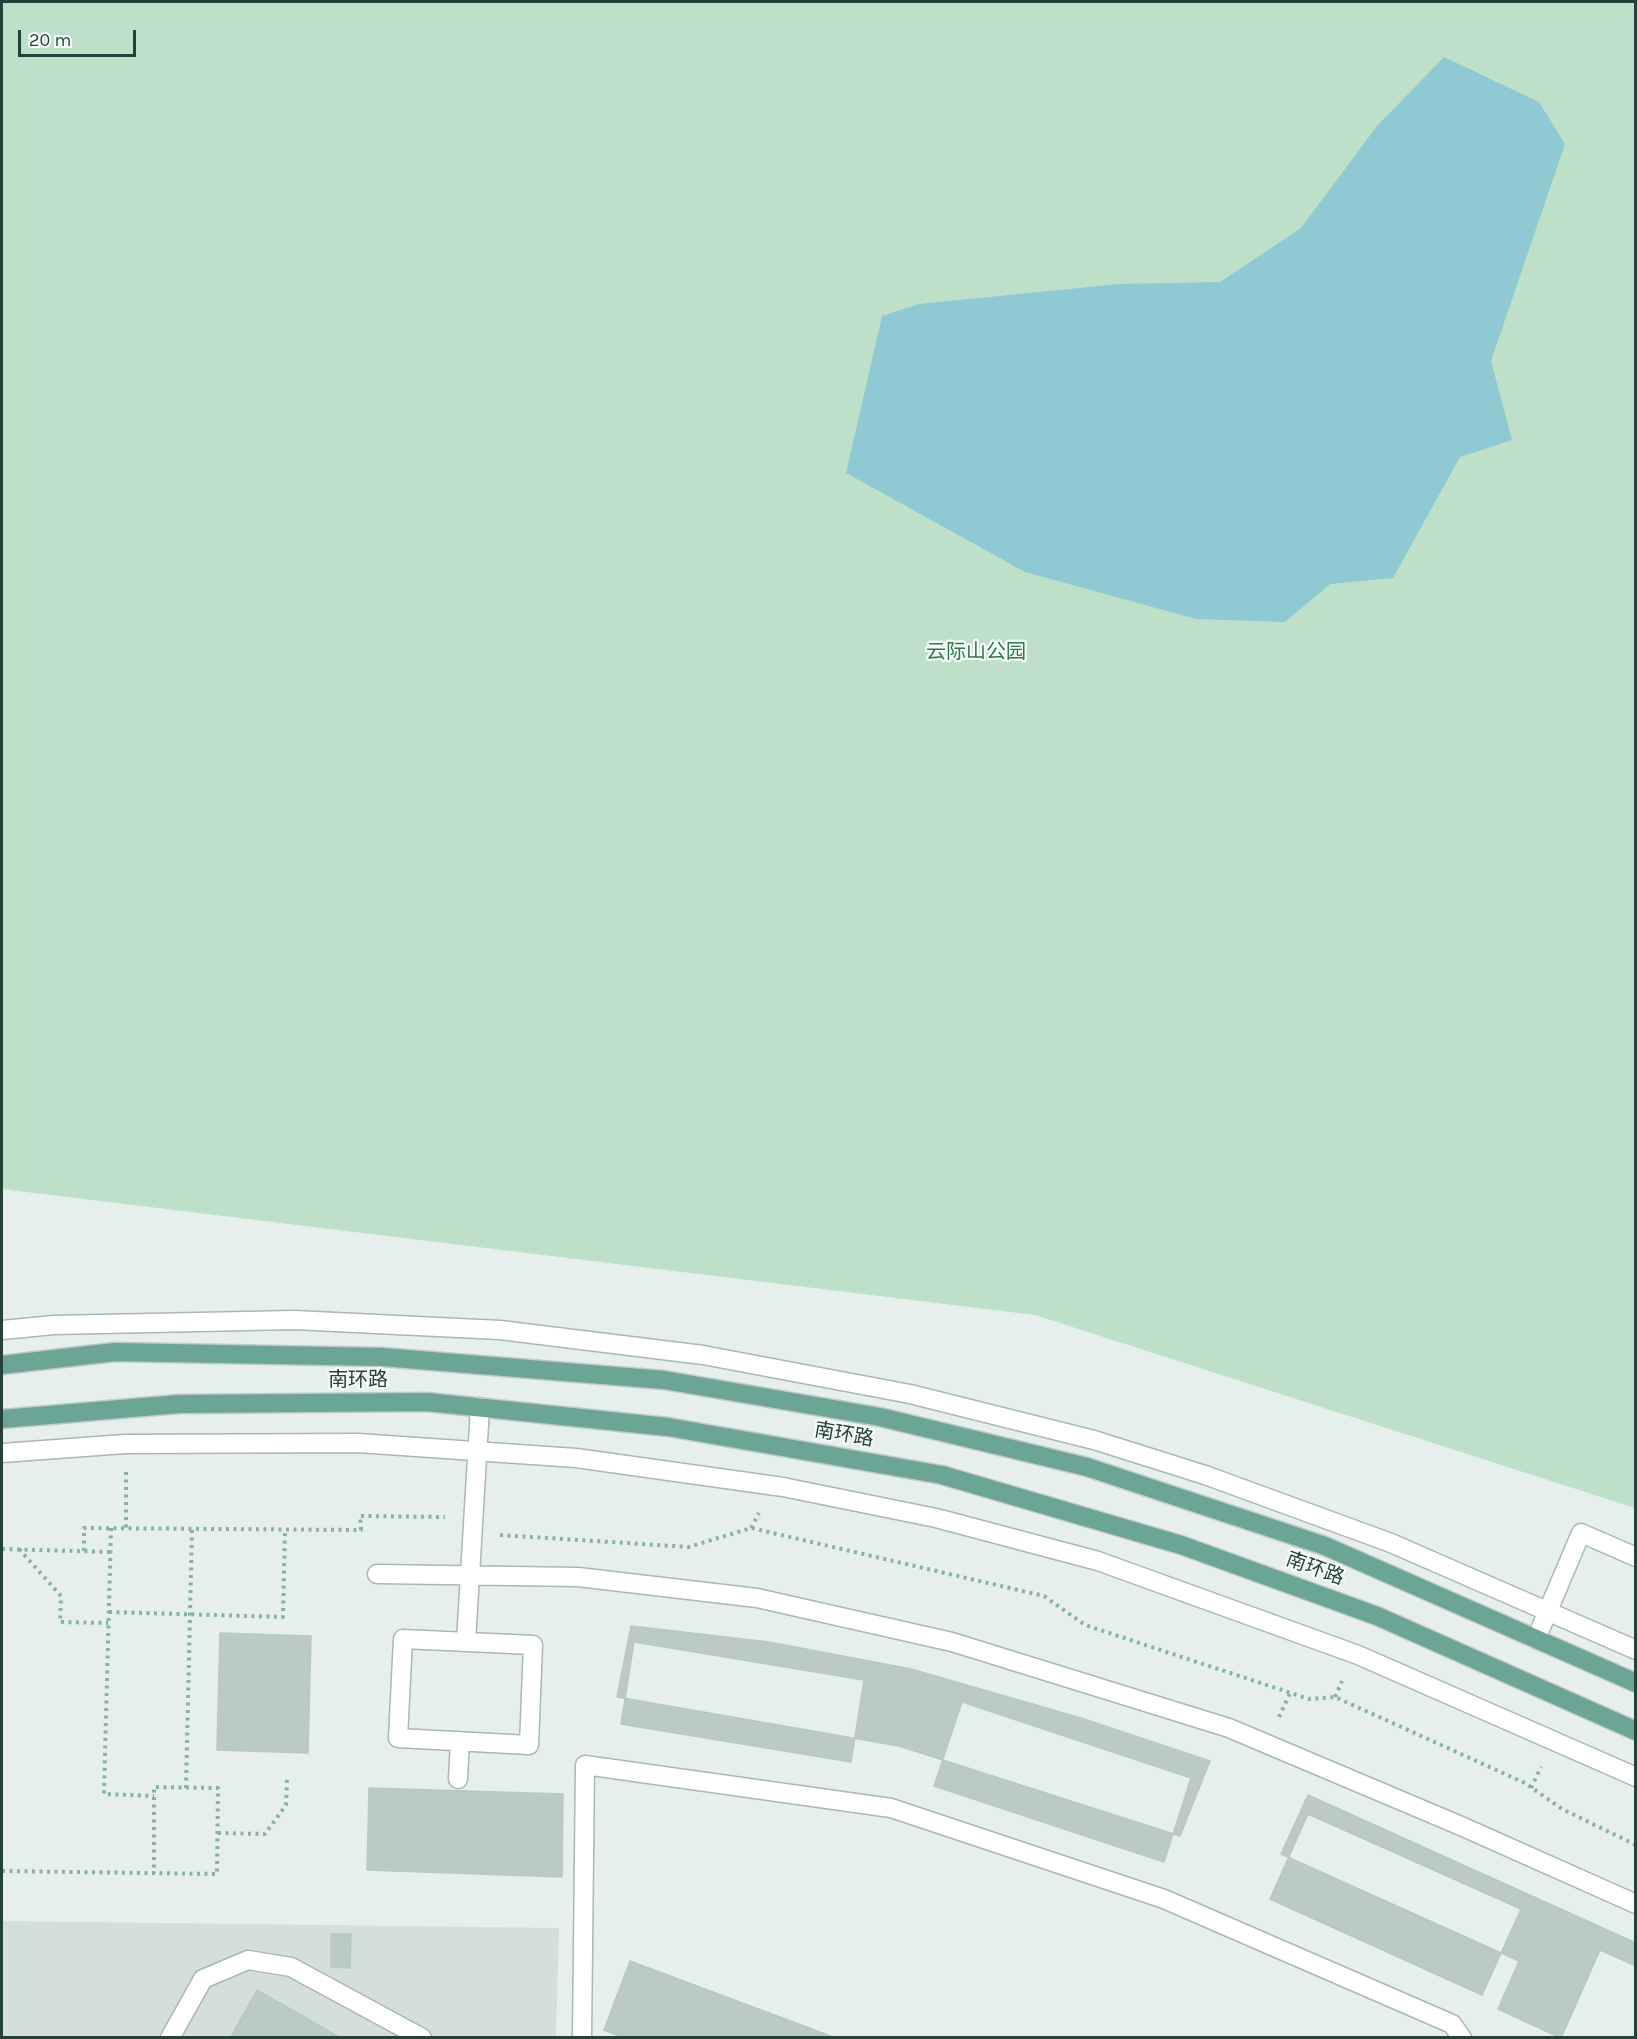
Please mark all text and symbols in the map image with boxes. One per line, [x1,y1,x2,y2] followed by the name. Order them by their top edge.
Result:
[21,18,140,56] scale bar
[29,29,71,51] text: 20 m
[926,640,1026,664] park label: 云际山公园
[328,1368,388,1392] street label: 南环路
[812,1418,876,1452] street label: 南环路
[1283,1547,1347,1591] street label: 南环路

